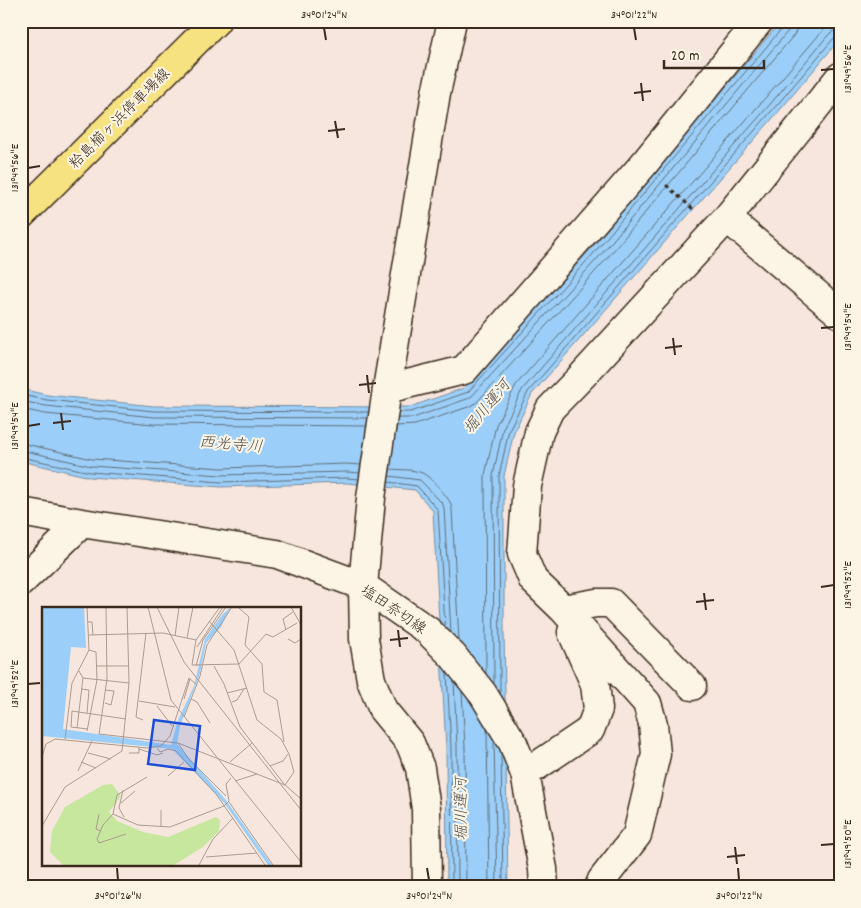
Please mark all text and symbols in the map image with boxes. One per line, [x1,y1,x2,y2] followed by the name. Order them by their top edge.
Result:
[301,7,347,24] text: 34°01'24"N
[611,7,657,24] text: 34°01'22"N
[664,38,764,70] scale bar
[840,44,857,93] text: 131°49'56"E
[671,46,699,68] text: 20 m
[65,64,176,175] street label: 粭島櫛ヶ浜停車場線
[7,143,24,192] text: 131°49'56"E
[840,303,857,351] text: 131°49'54"E
[459,374,518,440] water label: 堀川運河
[7,402,24,450] text: 131°49'54"E
[198,431,264,460] water label: 西光寺川
[840,561,857,609] text: 131°49'52"E
[356,581,430,641] street label: 塩田奈切線
[42,607,301,866] inset map
[7,660,24,708] text: 131°49'52"E
[450,775,475,841] water label: 堀川運河
[840,819,857,869] text: 131°49'50"E
[94,888,142,905] text: 34°01'26"N
[406,888,452,905] text: 34°01'24"N
[716,888,762,905] text: 34°01'22"N

